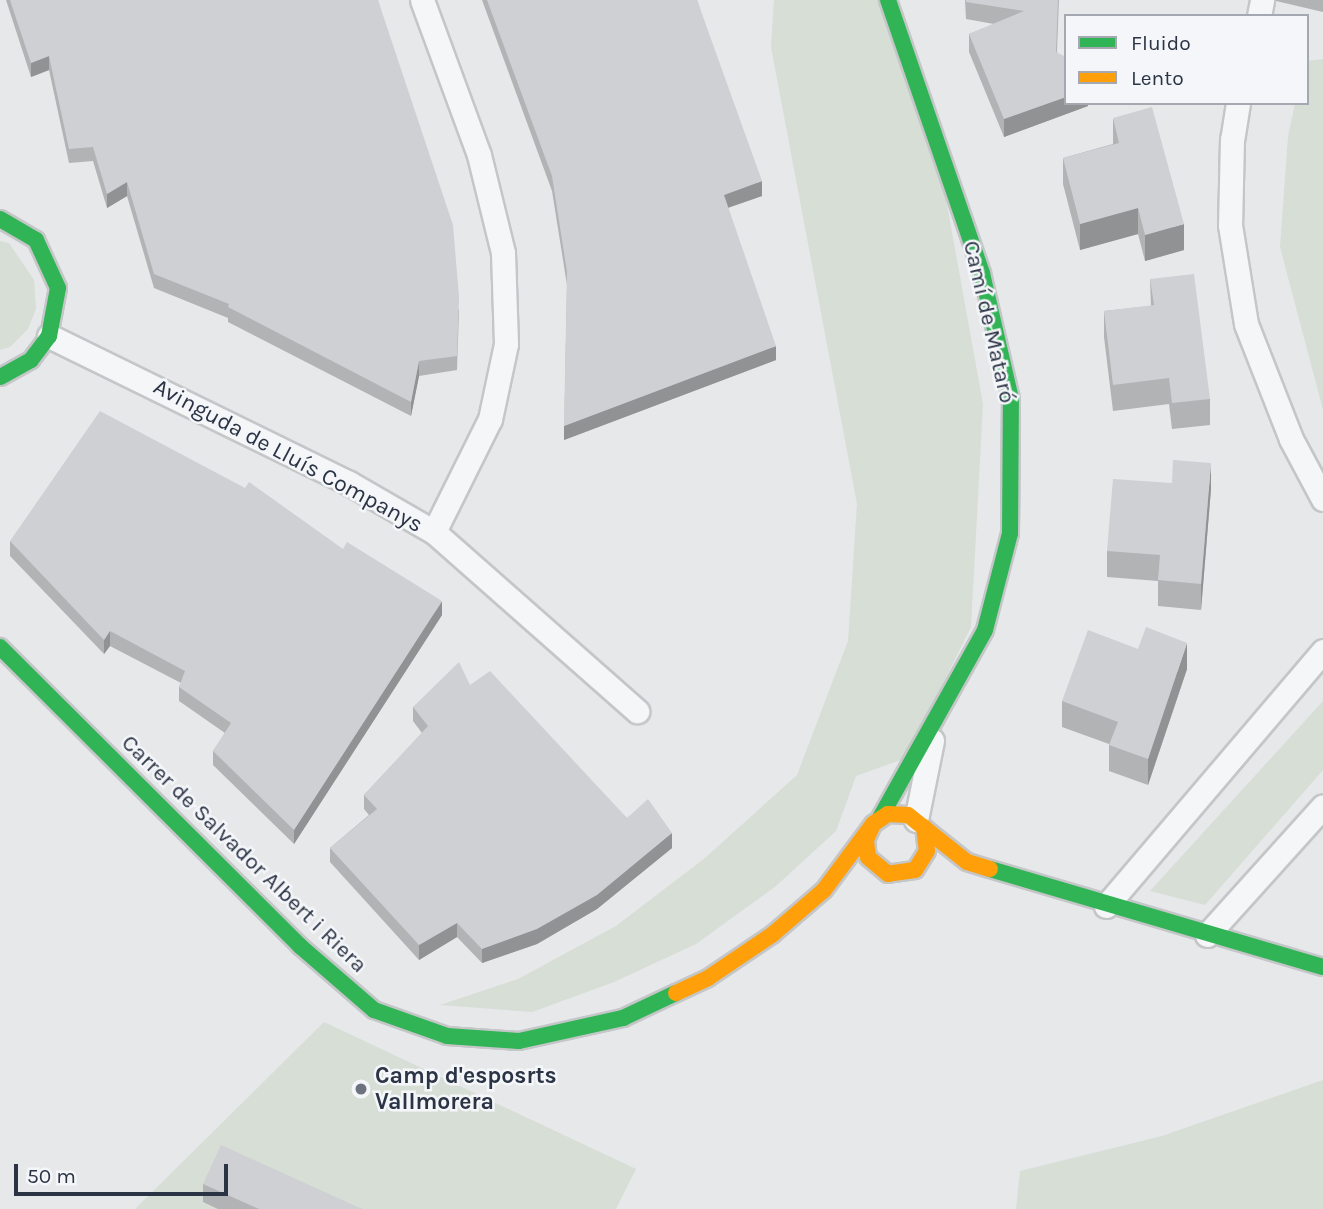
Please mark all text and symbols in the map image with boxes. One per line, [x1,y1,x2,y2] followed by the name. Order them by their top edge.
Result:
[1064,14,1309,105] legend
[1131,31,1191,55] text: Fluido
[1131,66,1184,90] text: Lento
[957,238,1021,406] street label: Camí de Mataró
[149,373,427,539] street label: Avinguda de Lluís Companys
[115,729,373,979] street label: Carrer de Salvador Albert i Riera
[375,1062,557,1116] place label: Camp d'esposrts Vallmorera
[353,1081,369,1097] marker: Camp d'esposrts Vallmorera
[18,1150,231,1194] scale bar
[27,1164,76,1188] text: 50 m

